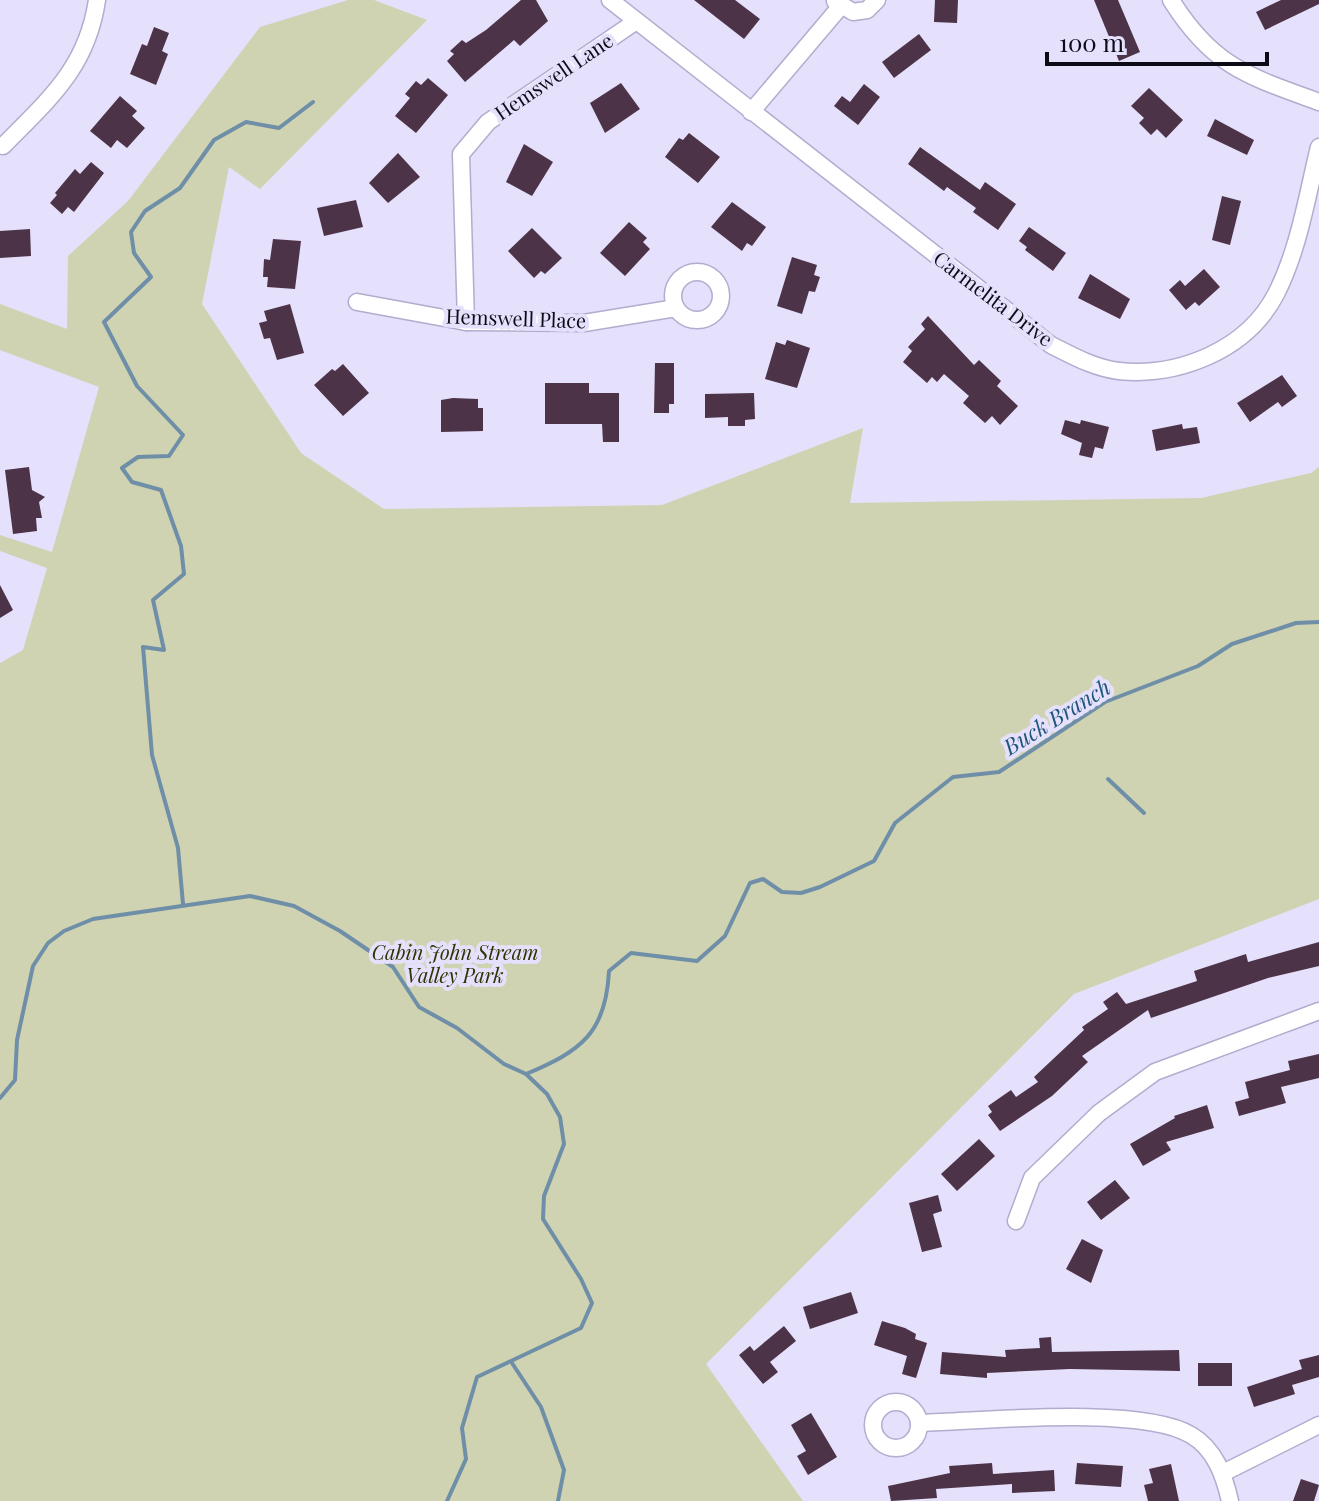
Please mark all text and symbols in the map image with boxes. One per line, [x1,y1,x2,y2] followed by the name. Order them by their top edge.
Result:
[1047,16,1267,66] scale bar
[489,26,618,125] street label: Hemswell Lane
[1059,26,1124,58] text: 100 m
[929,244,1059,352] street label: Carmelita Drive
[445,302,587,333] street label: Hemswell Place
[996,671,1116,762] water label: Buck Branch
[372,938,538,988] park label: Cabin John Stream Valley Park

